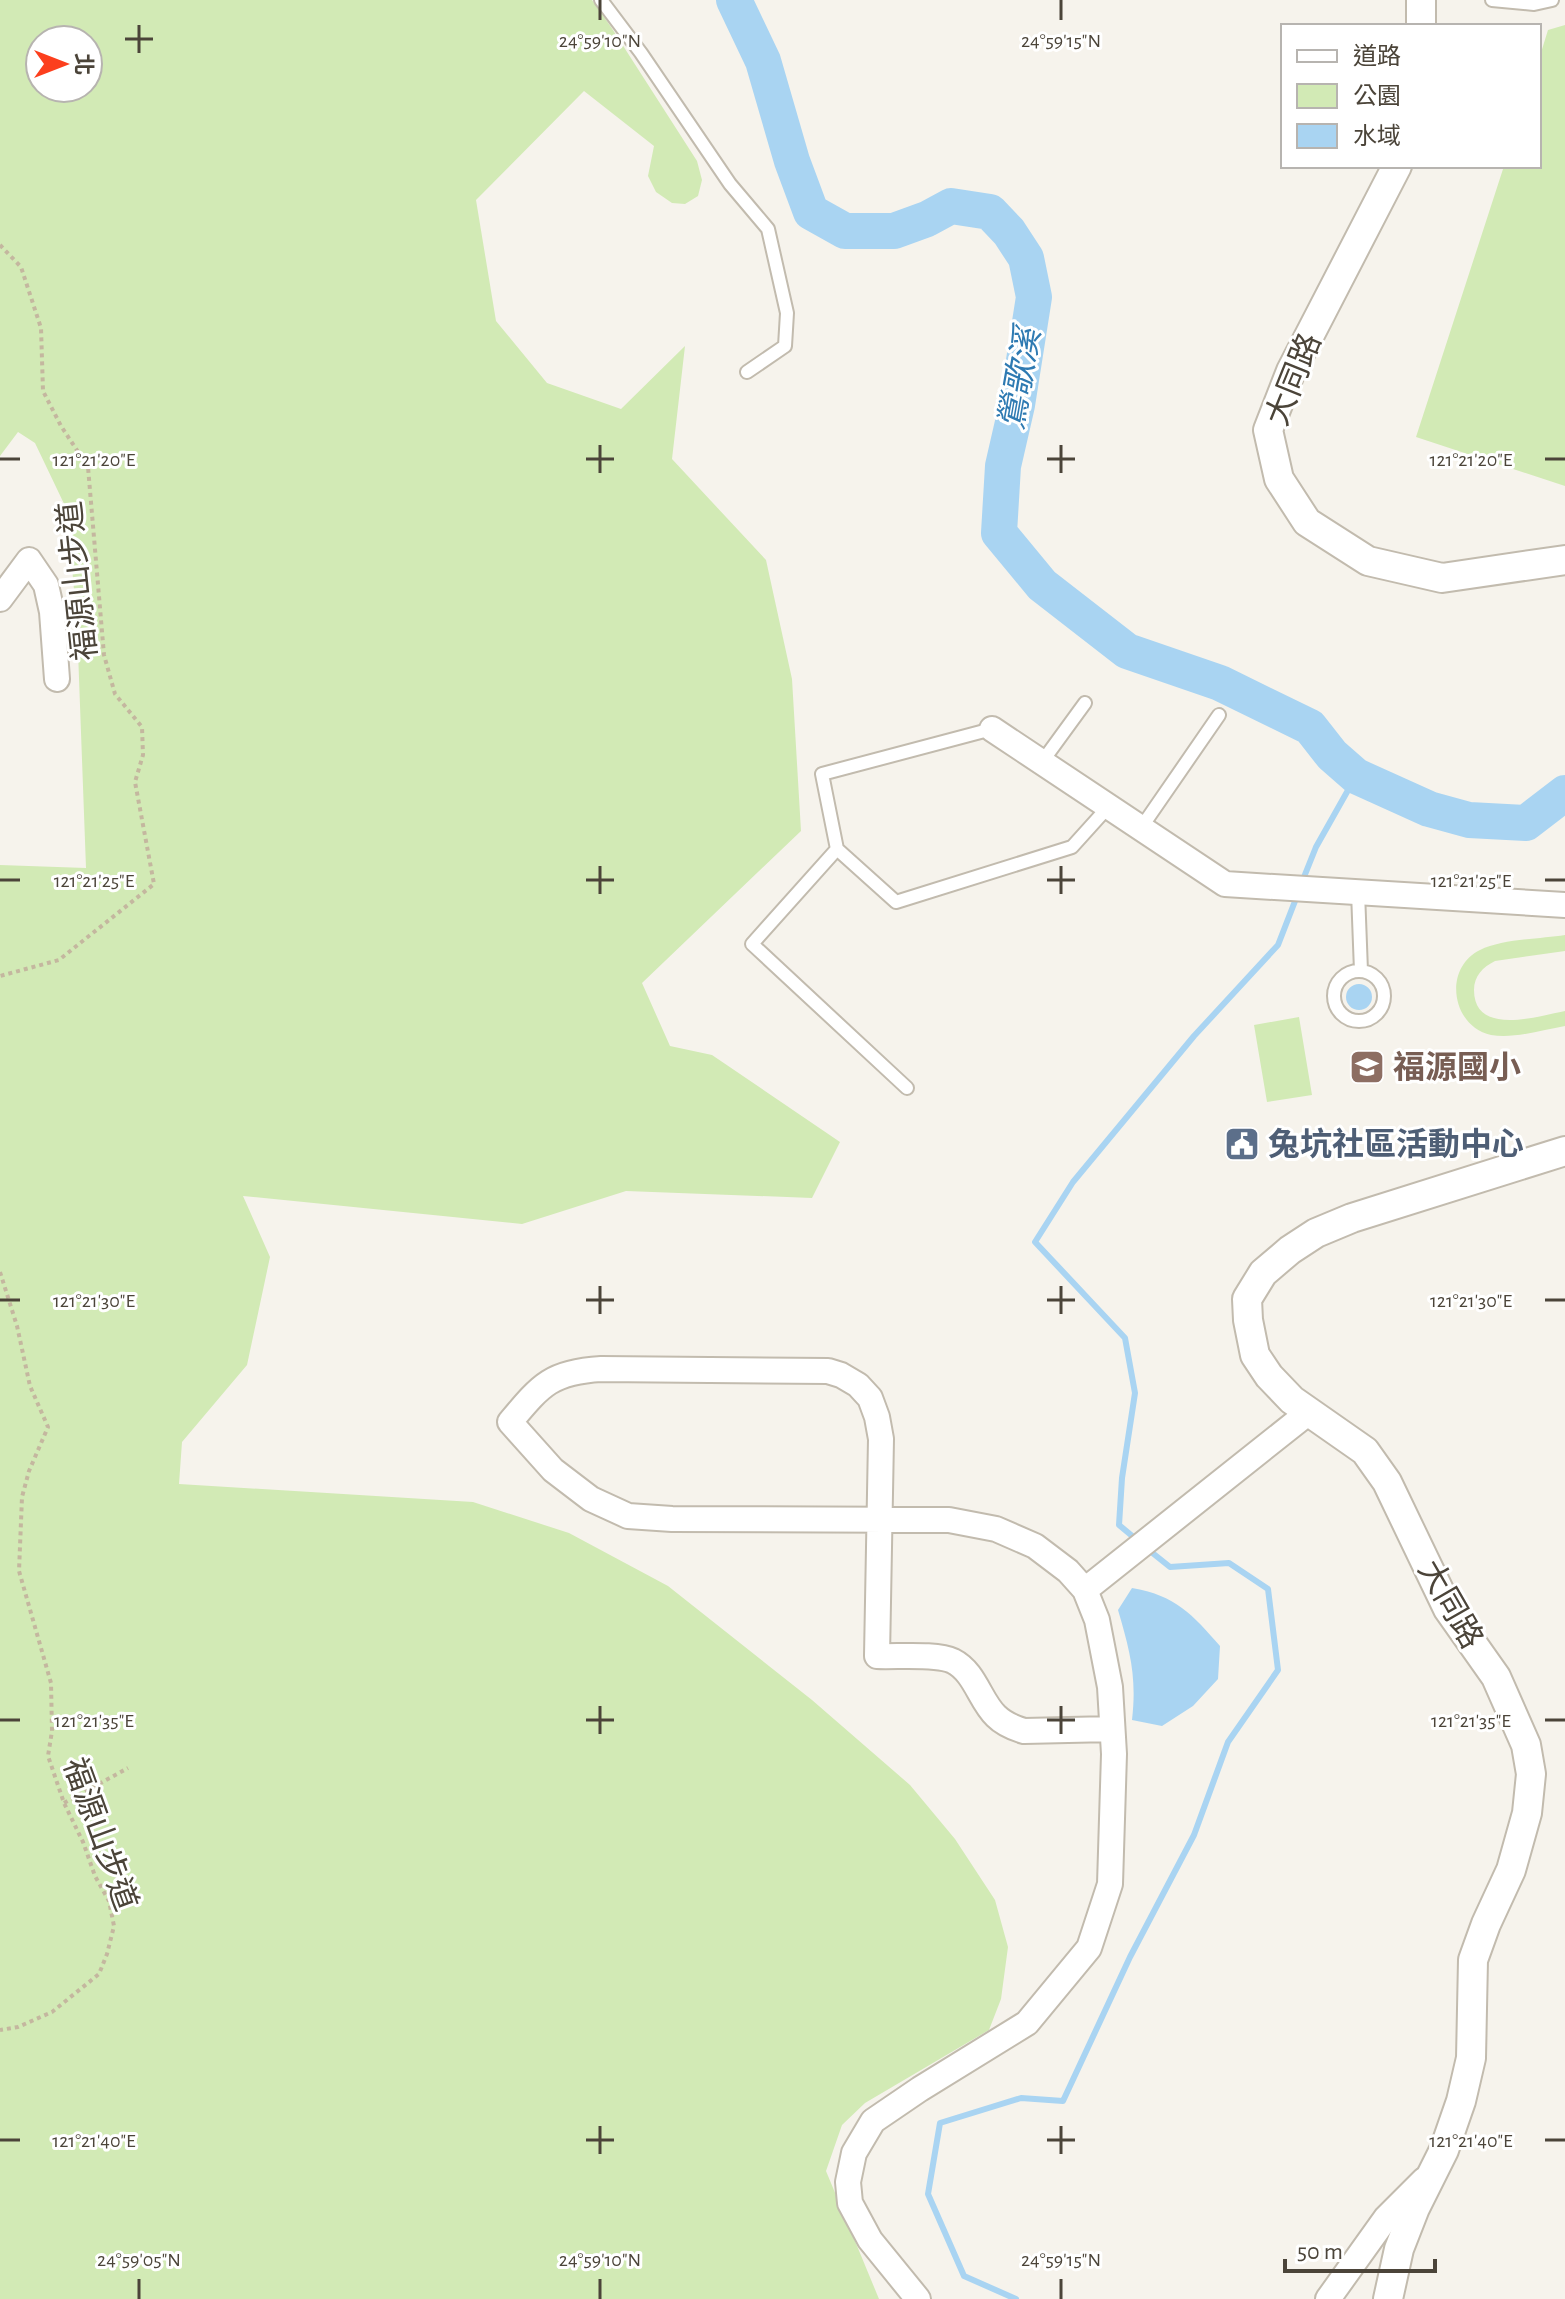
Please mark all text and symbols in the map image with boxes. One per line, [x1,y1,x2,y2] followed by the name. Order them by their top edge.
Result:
[24,24,104,104] north arrow
[1281,24,1541,168] legend
[559,31,641,51] text: 24°59'10"N
[1021,31,1101,51] text: 24°59'15"N
[1353,43,1401,69] text: 道路
[72,53,95,75] text: 北
[1353,84,1401,109] text: 公園
[1353,123,1401,149] text: 水域
[993,322,1047,433] water label: 鶯歌溪
[1259,328,1327,430] street label: 大同路
[53,450,136,470] text: 121°21'20"E
[1430,450,1513,470] text: 121°21'20"E
[52,500,102,662] street label: 福源山步道
[54,871,135,891] text: 121°21'25"E
[1431,871,1512,891] text: 121°21'25"E
[1348,1048,1386,1086] school or university icon: 福源國小
[1393,1050,1521,1084] place label: 福源國小
[1223,1125,1261,1163] public building icon: 兔坑社區活動中心
[1268,1127,1524,1161] place label: 兔坑社區活動中心
[53,1291,135,1311] text: 121°21'30"E
[1430,1291,1512,1311] text: 121°21'30"E
[1412,1554,1490,1654] street label: 大同路
[54,1711,134,1731] text: 121°21'35"E
[1431,1711,1511,1731] text: 121°21'35"E
[58,1753,144,1915] street label: 福源山步道
[52,2131,136,2151] text: 121°21'40"E
[1429,2131,1513,2151] text: 121°21'40"E
[1285,2223,1435,2273] scale bar
[1297,2240,1343,2264] text: 50 m
[97,2250,181,2270] text: 24°59'05"N
[559,2250,641,2270] text: 24°59'10"N
[1021,2250,1101,2270] text: 24°59'15"N

